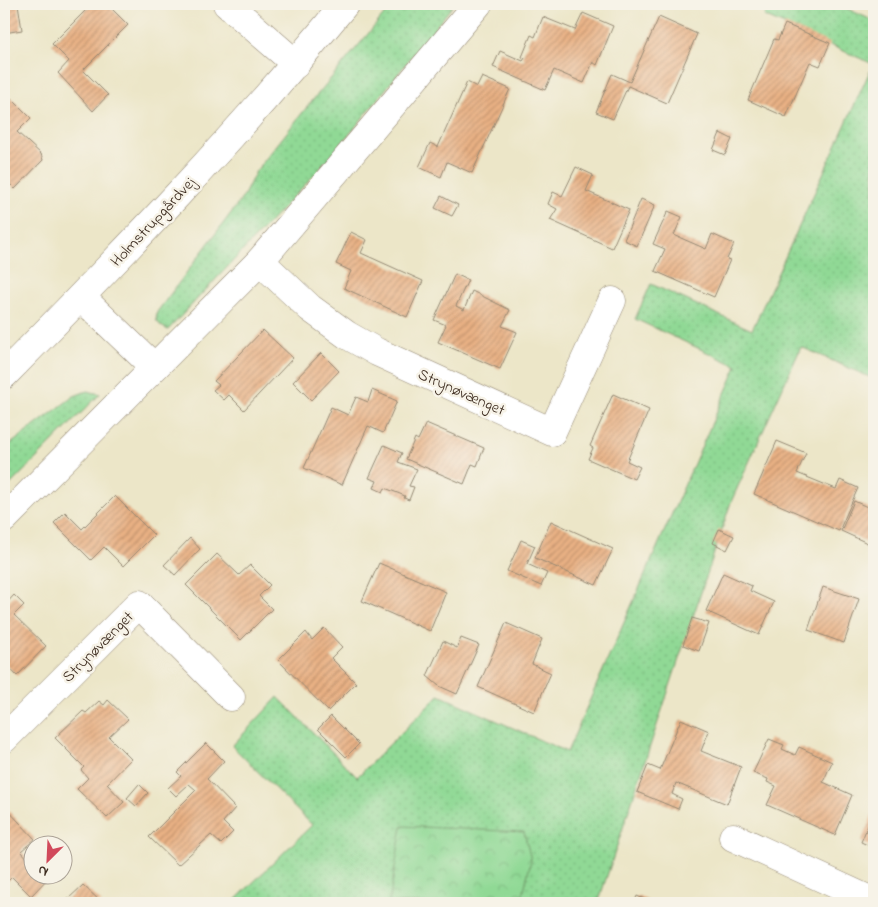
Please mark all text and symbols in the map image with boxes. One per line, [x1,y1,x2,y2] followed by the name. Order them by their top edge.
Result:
[105,171,202,273] street label: Holmstrupgårdvej
[414,363,509,423] street label: Strynøvænget
[57,606,140,689] street label: Strynøvænget
[22,834,72,884] north arrow
[35,859,52,882] text: N

